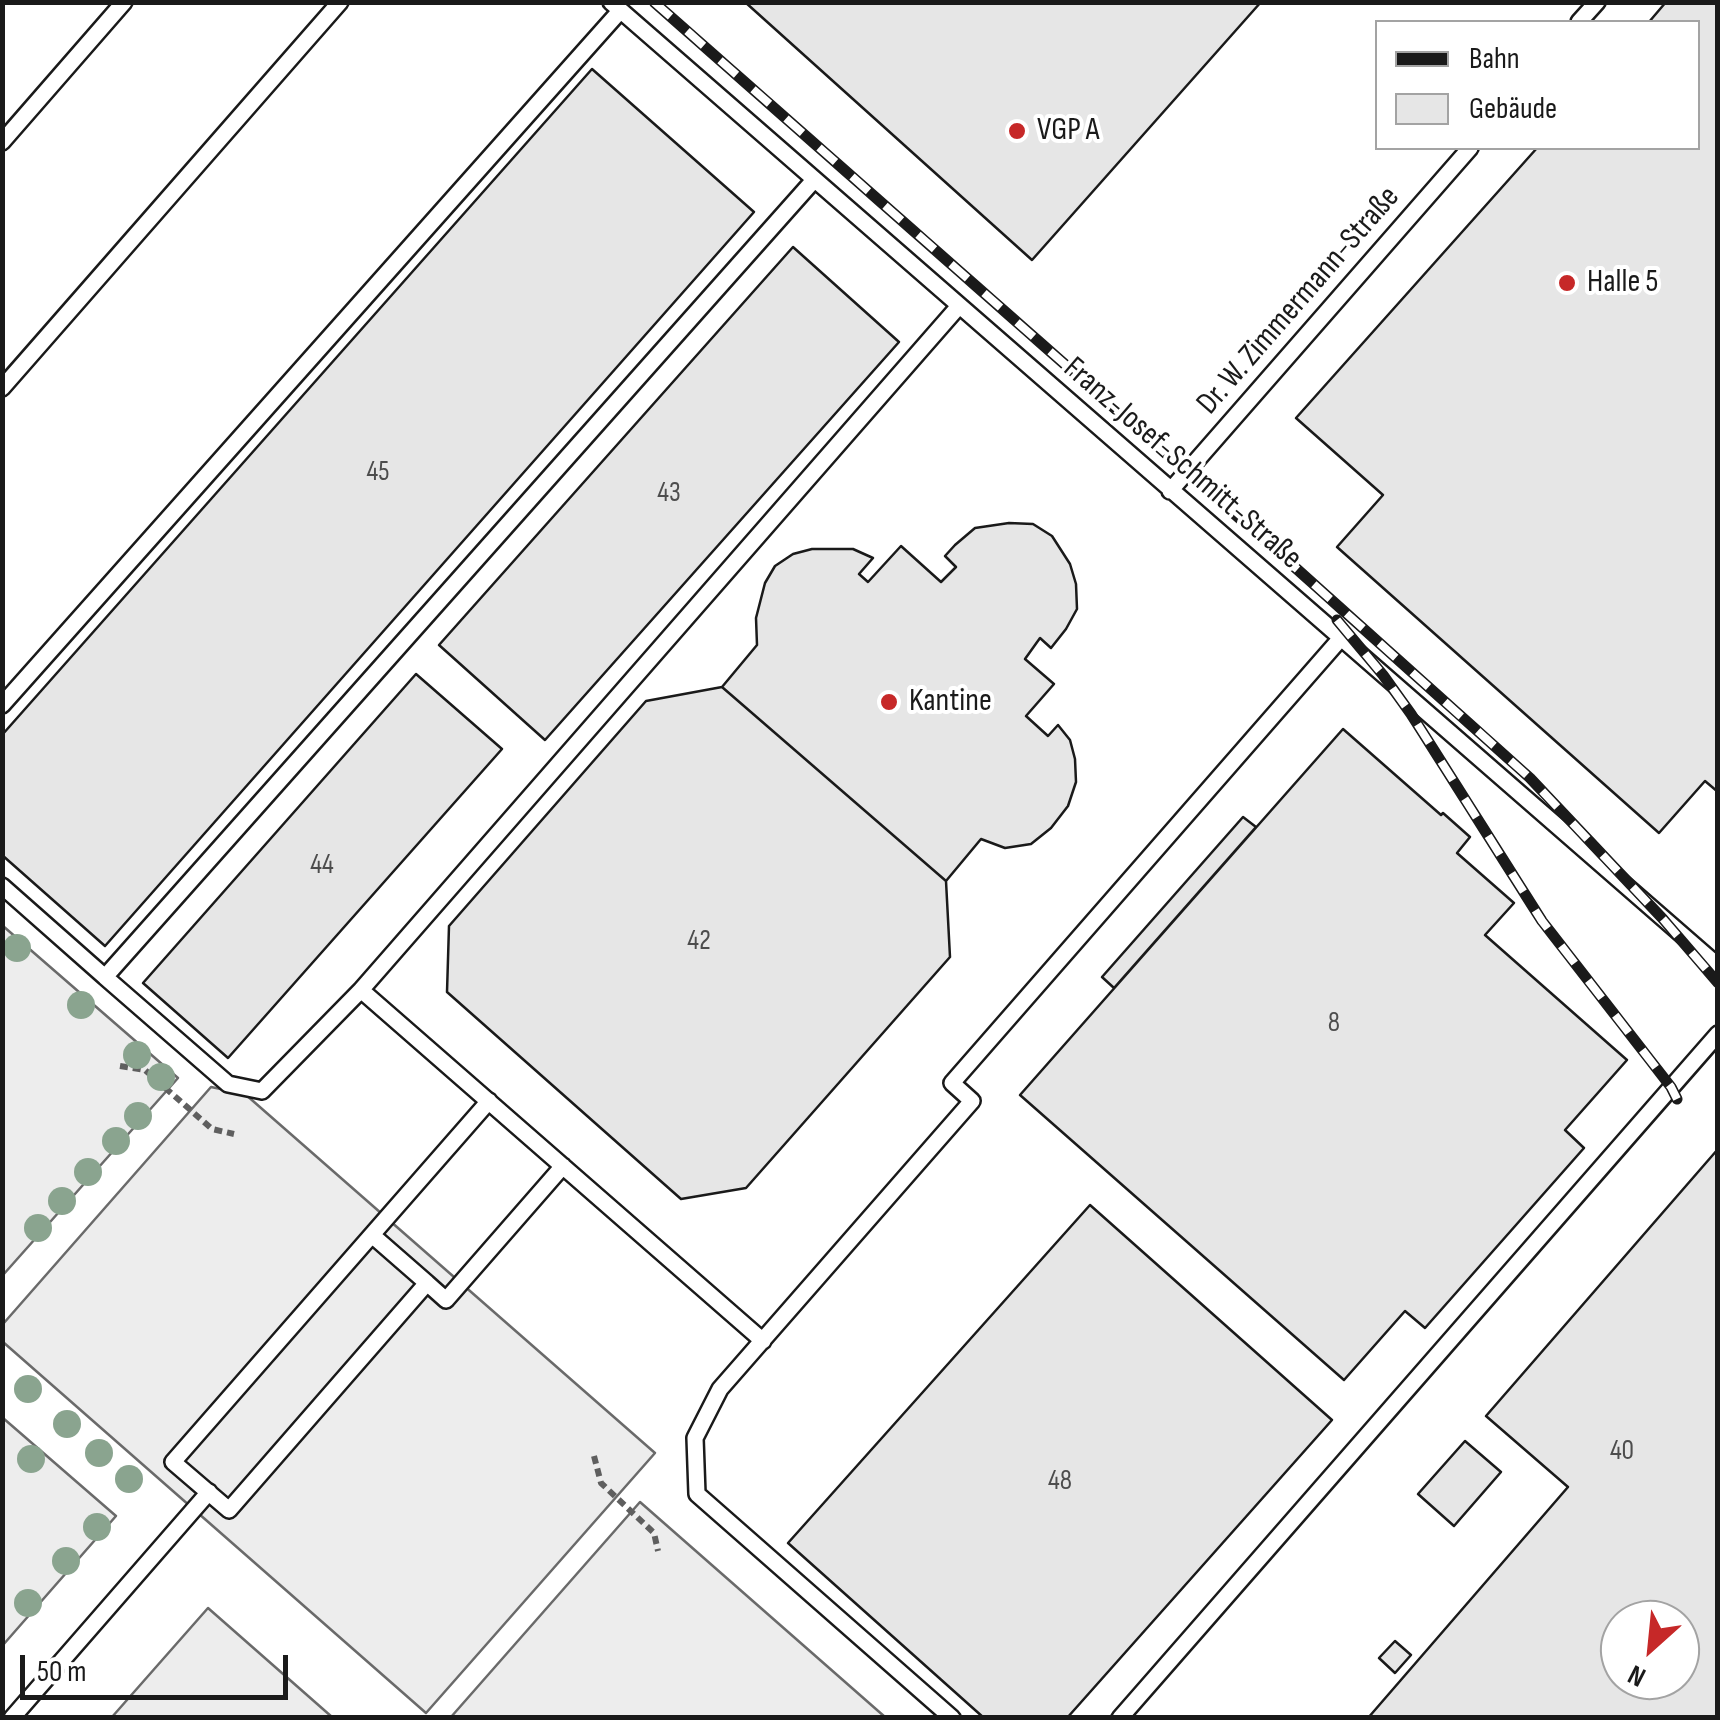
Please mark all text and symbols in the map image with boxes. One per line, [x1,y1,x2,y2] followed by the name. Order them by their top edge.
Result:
[1375,20,1700,150] legend
[1469,41,1520,77] text: Bahn
[1469,91,1557,127] text: Gebäude
[1037,112,1099,150] place label: VGP A
[1006,120,1028,142] marker: VGP A
[1190,179,1408,423] street label: Dr. W. Zimmermann-Straße
[1587,264,1658,302] place label: Halle 5
[1556,272,1578,294] marker: Halle 5
[1055,350,1309,578] street label: Franz-Josef-Schmitt-Straße
[366,456,390,490] house number: 45
[657,477,681,511] house number: 43
[909,683,992,721] place label: Kantine
[878,691,900,713] marker: Kantine
[310,849,334,883] house number: 44
[687,925,711,959] house number: 42
[1328,1007,1340,1041] house number: 8
[1610,1435,1634,1469] house number: 40
[1048,1465,1072,1499] house number: 48
[1600,1600,1700,1700] north arrow
[25,1635,292,1697] scale bar
[37,1654,86,1690] text: 50 m
[1623,1657,1651,1693] text: N

